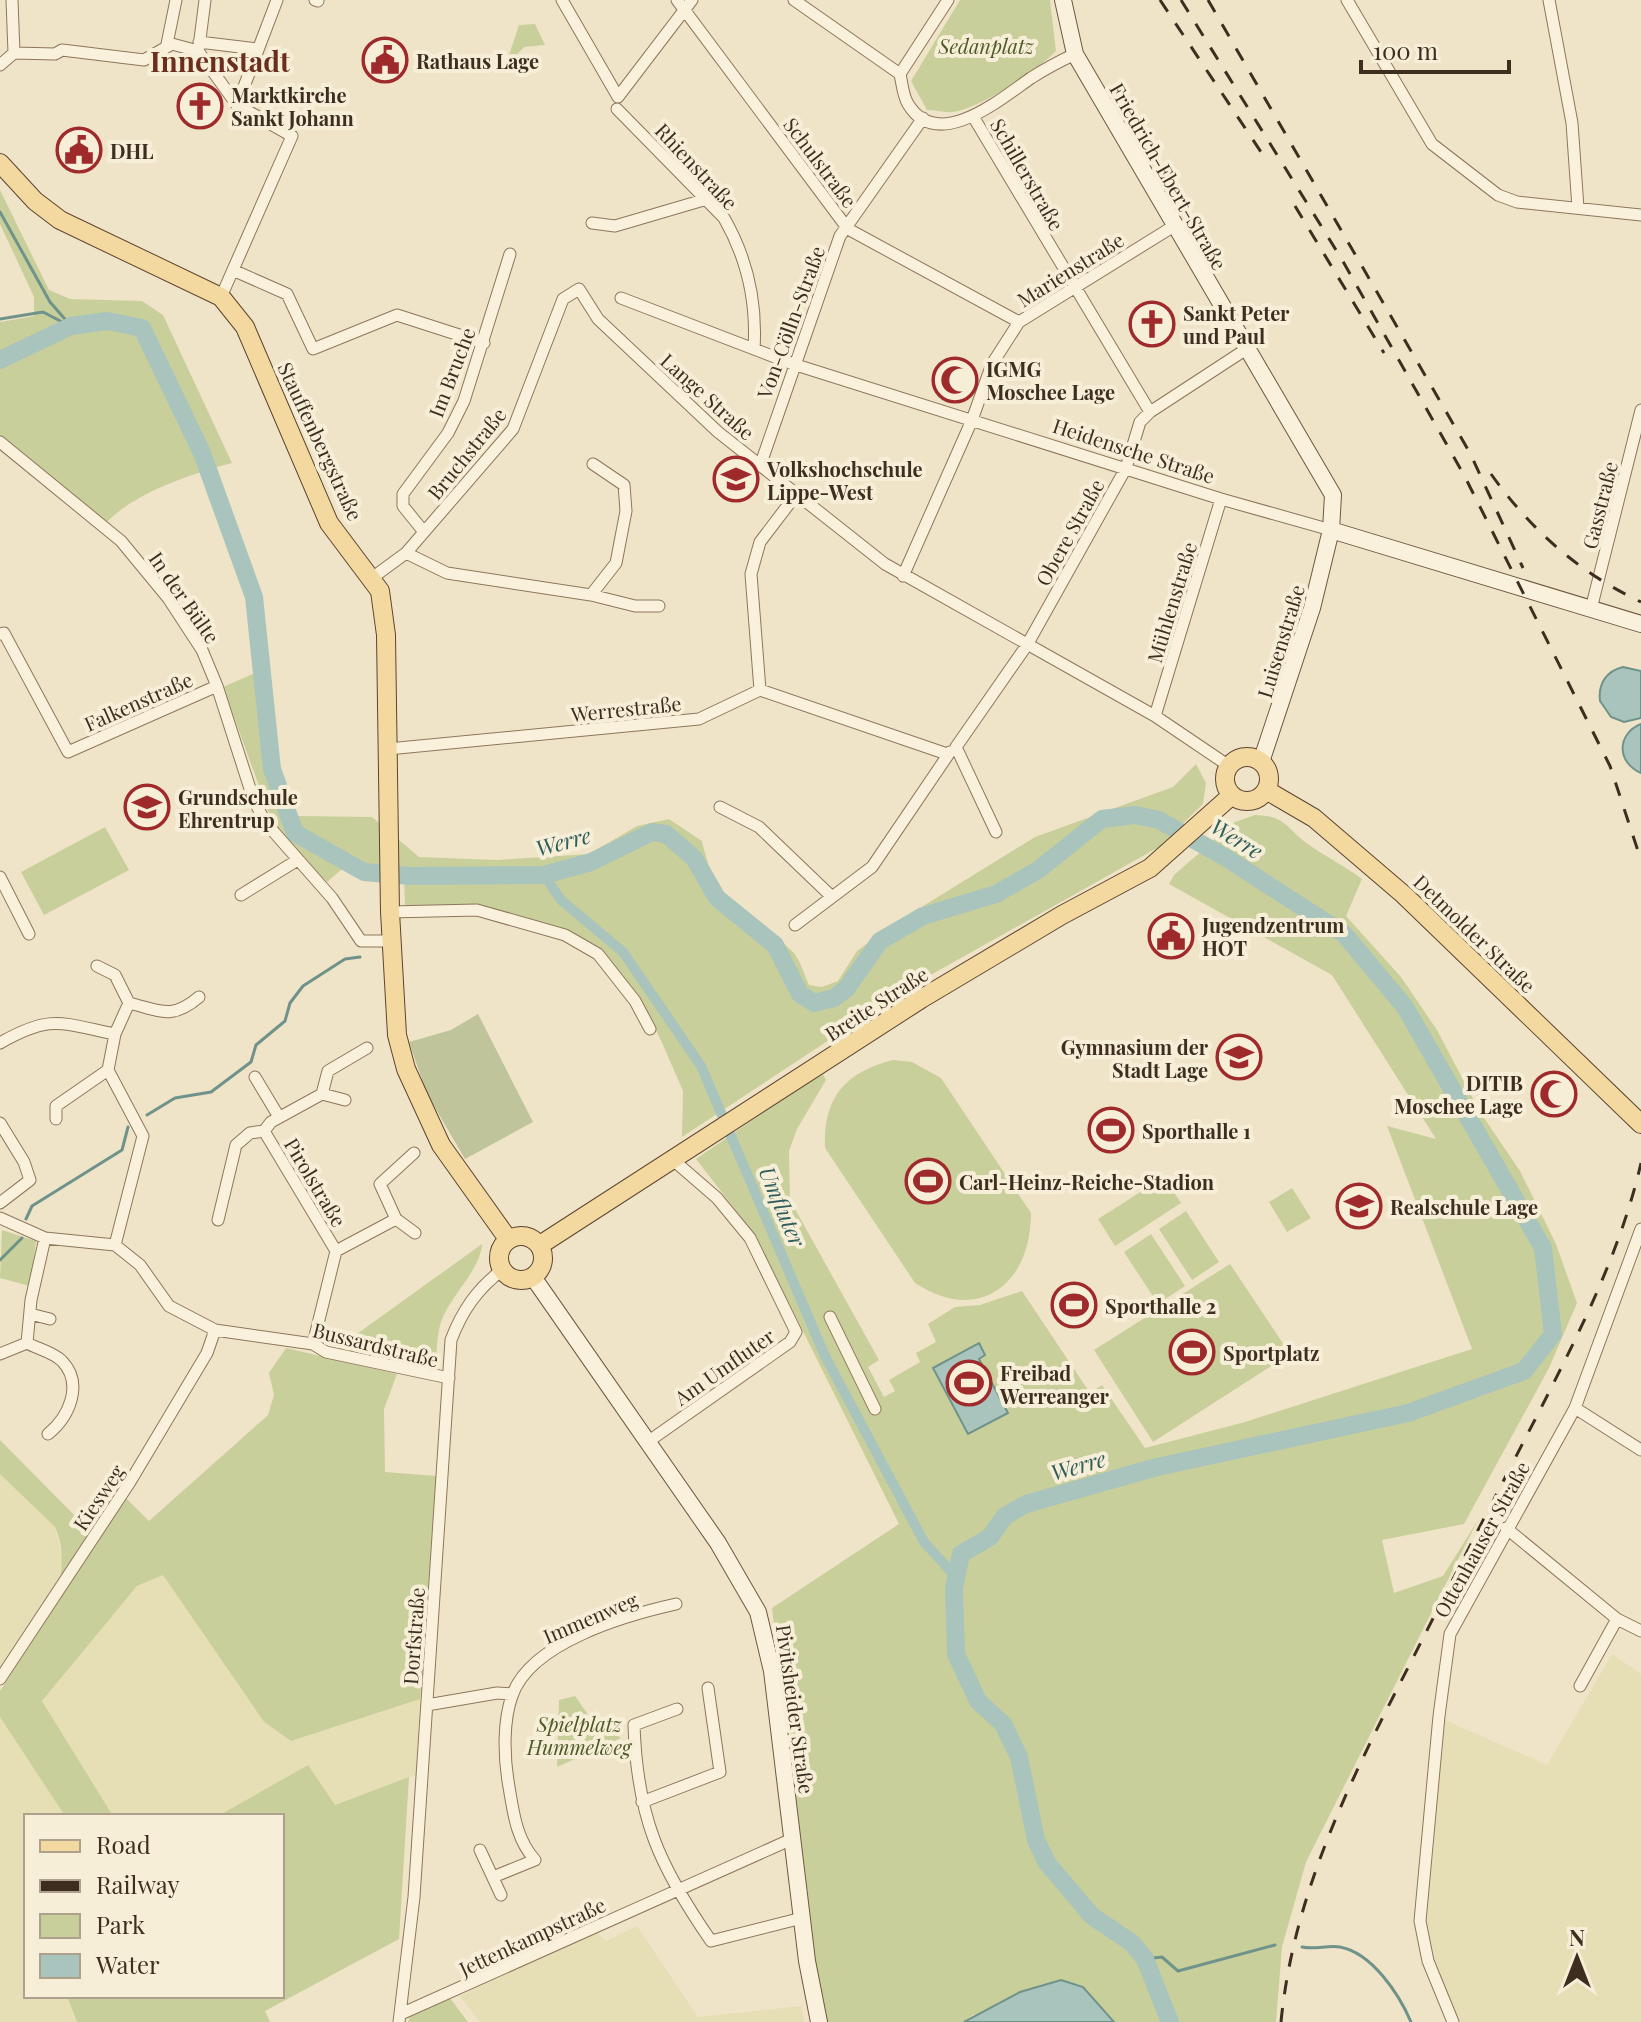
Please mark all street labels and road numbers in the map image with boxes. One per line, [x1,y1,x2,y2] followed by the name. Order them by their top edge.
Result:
[1104,77,1234,275] street label: Friedrich-Ebert-Straße
[778,111,864,213] street label: Schulstraße
[985,113,1071,235] street label: Schillerstraße
[650,117,744,215] street label: Rhienstraße
[1012,226,1128,312] street label: Marienstraße
[750,242,830,403] street label: Von-Cölln-Straße
[422,323,480,421] street label: Im Bruche
[655,347,761,445] street label: Lange Straße
[272,358,370,524] street label: Stauffenbergstraße
[421,401,511,505] street label: Bruchstraße
[1050,411,1218,489] street label: Heidensche Straße
[1575,458,1623,552] street label: Gasstraße
[1029,474,1109,590] street label: Obere Straße
[1140,538,1202,666] street label: Mühlenstraße
[144,546,226,648] street label: In der Bülte
[1250,581,1310,701] street label: Luisenstraße
[80,665,196,737] street label: Falkenstraße
[568,689,683,727] street label: Werrestraße
[1408,868,1542,998] street label: Detmolder Straße
[819,960,933,1046] street label: Breite Straße
[279,1133,353,1231] street label: Pirolstraße
[310,1315,442,1373] street label: Bussardstraße
[668,1321,780,1411] street label: Am Umfluter
[1427,1456,1535,1622] street label: Ottenhauser Straße
[66,1458,130,1535] street label: Kiesweg
[539,1585,642,1649] street label: Immenweg
[396,1586,430,1686] street label: Dorfstraße
[771,1623,821,1795] street label: Pivitsheider Straße
[454,1890,610,1982] street label: Jettenkampstraße

